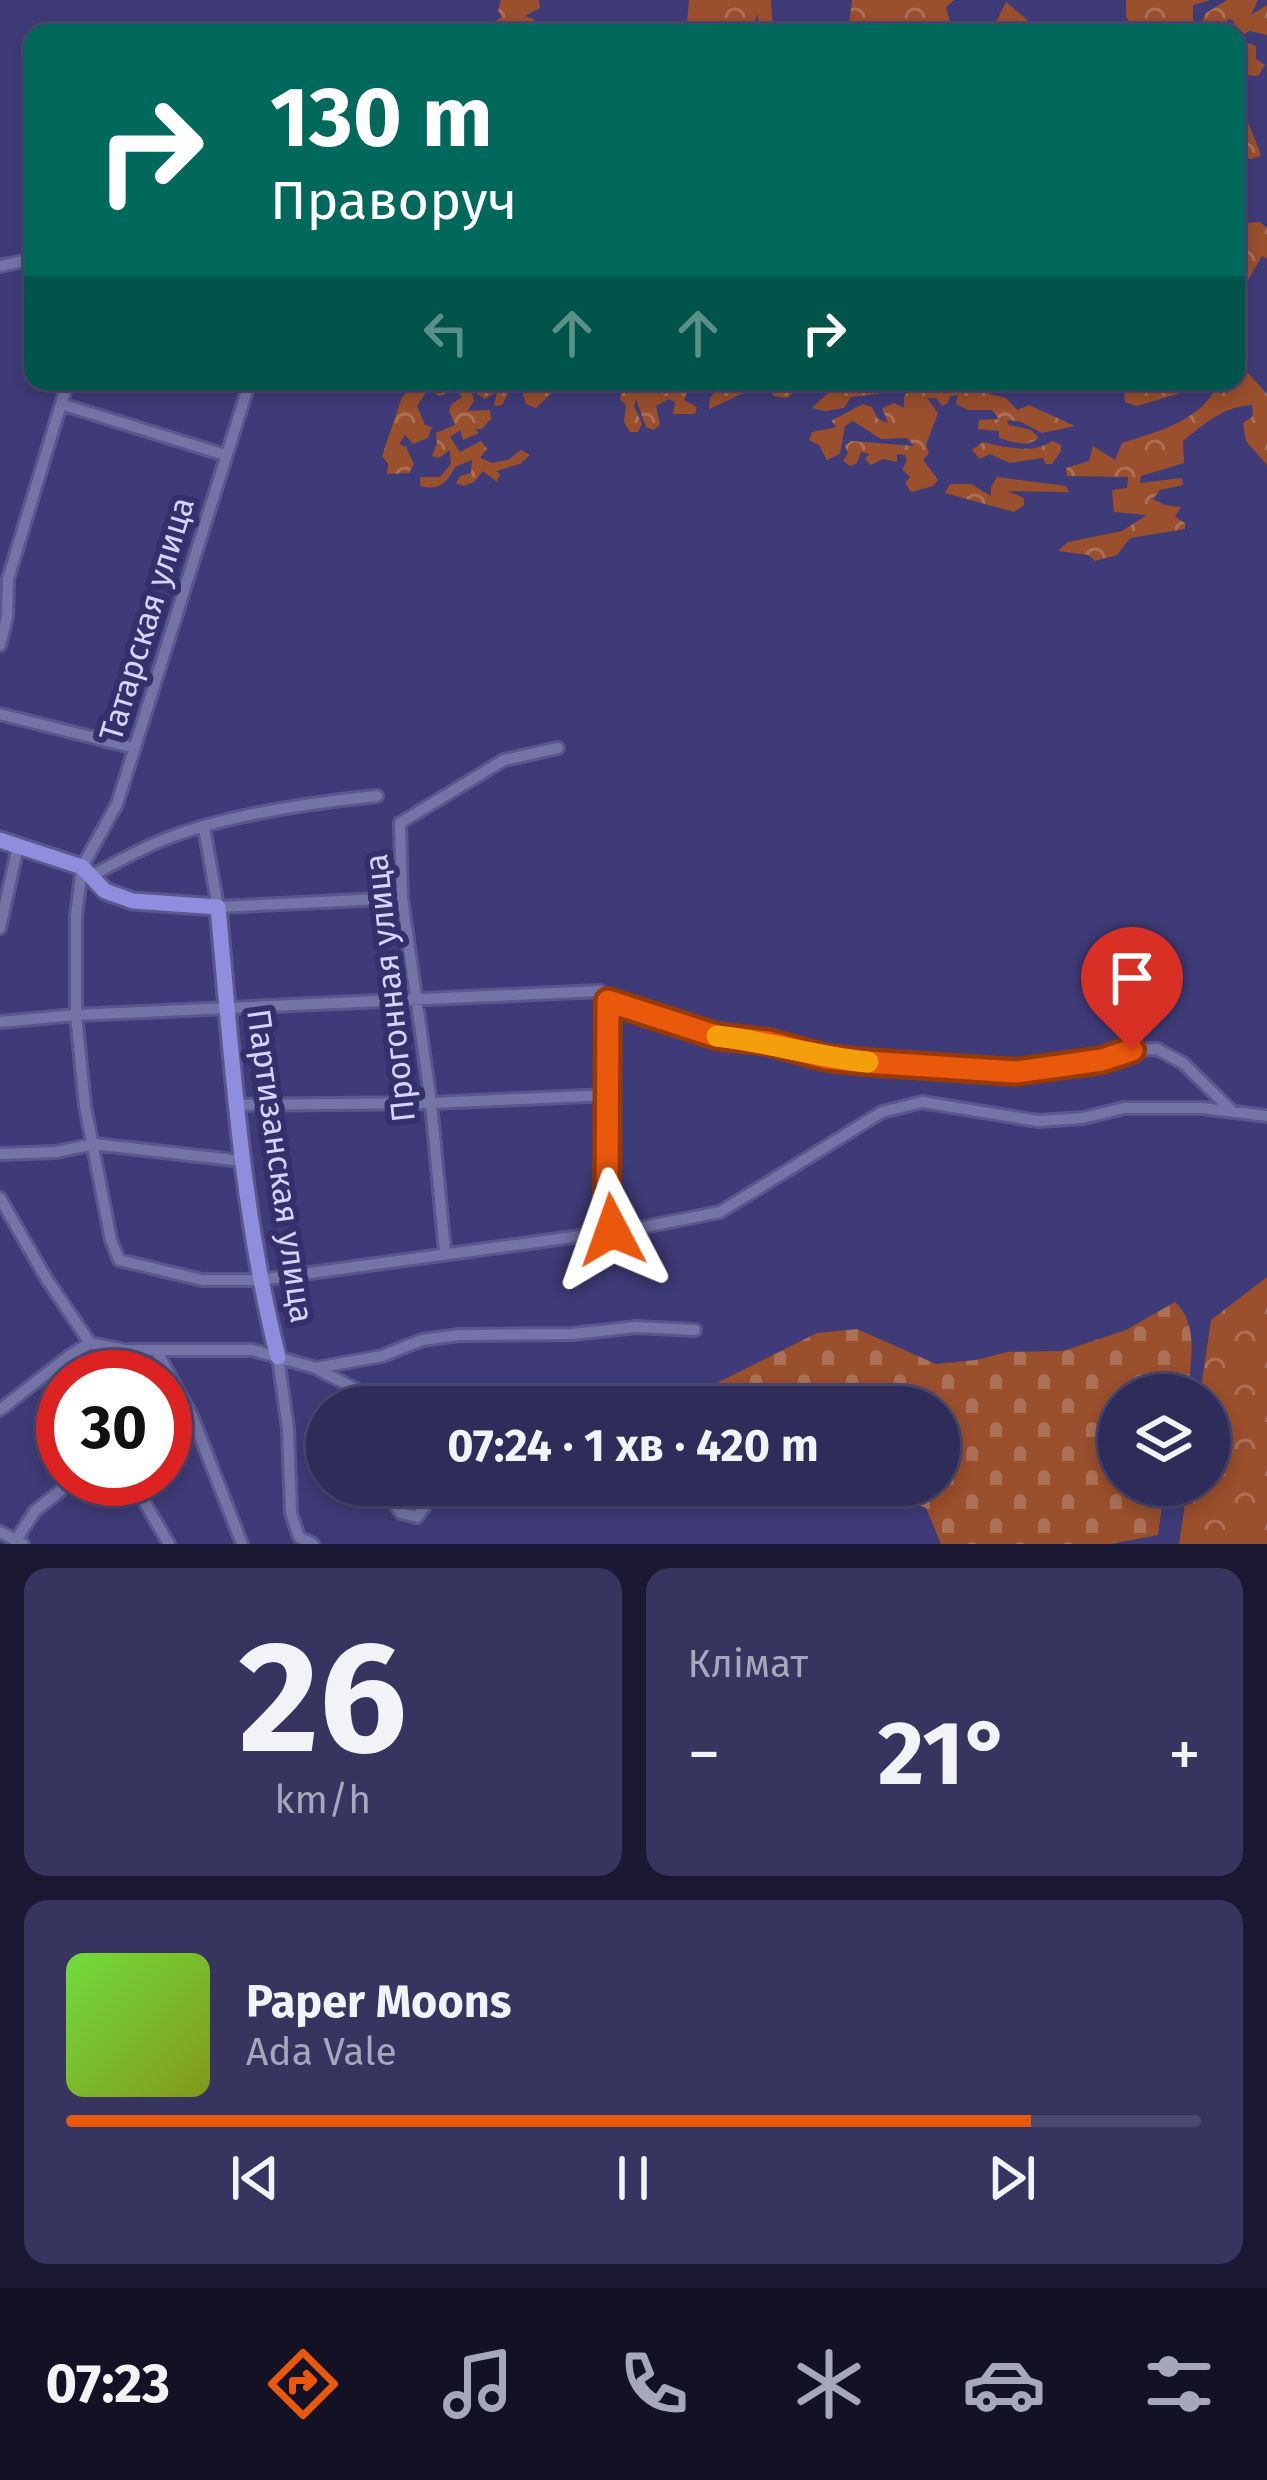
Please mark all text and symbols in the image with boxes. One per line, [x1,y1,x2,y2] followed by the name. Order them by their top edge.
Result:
[270,67,493,168] text: 130 m
[72,72,228,228] icon: right
[270,169,517,233] text: Праворуч
[413,300,479,366] icon: left
[539,300,605,366] icon: ahead
[665,300,731,366] icon: ahead
[791,300,857,366] icon: right
[91,492,203,746] street label: Татарская улица
[356,852,424,1124] street label: Прогонная улица
[1081,927,1183,1050] pin
[1099,945,1165,1011] icon: arrive
[238,1006,322,1326] street label: Партизанская улица
[549,1167,675,1293] position arrow
[36,1350,192,1506] speed limit sign: 30
[1098,1374,1230,1506] map controls
[1098,1374,1230,1506] button: layers
[447,1419,819,1473] text: 07:24 · 1 хв · 420 m
[238,1605,407,1792] text: 26
[688,1641,808,1687] text: Клімат
[878,1700,1011,1808] text: 21°
[688,1715,721,1794] text: −
[1168,1715,1201,1794] text: +
[274,1777,371,1823] text: km/h
[246,1975,511,2029] text: Paper Moons
[246,2029,397,2075] text: Ada Vale
[222,2145,288,2211] icon: previous
[600,2145,666,2211] icon: pause
[979,2145,1045,2211] icon: next
[261,2342,345,2426] icon: directions
[436,2342,520,2426] icon: music
[612,2342,696,2426] icon: phone
[787,2342,871,2426] icon: climate
[962,2342,1046,2426] icon: car
[1137,2342,1221,2426] icon: filters
[46,2352,170,2416] text: 07:23

